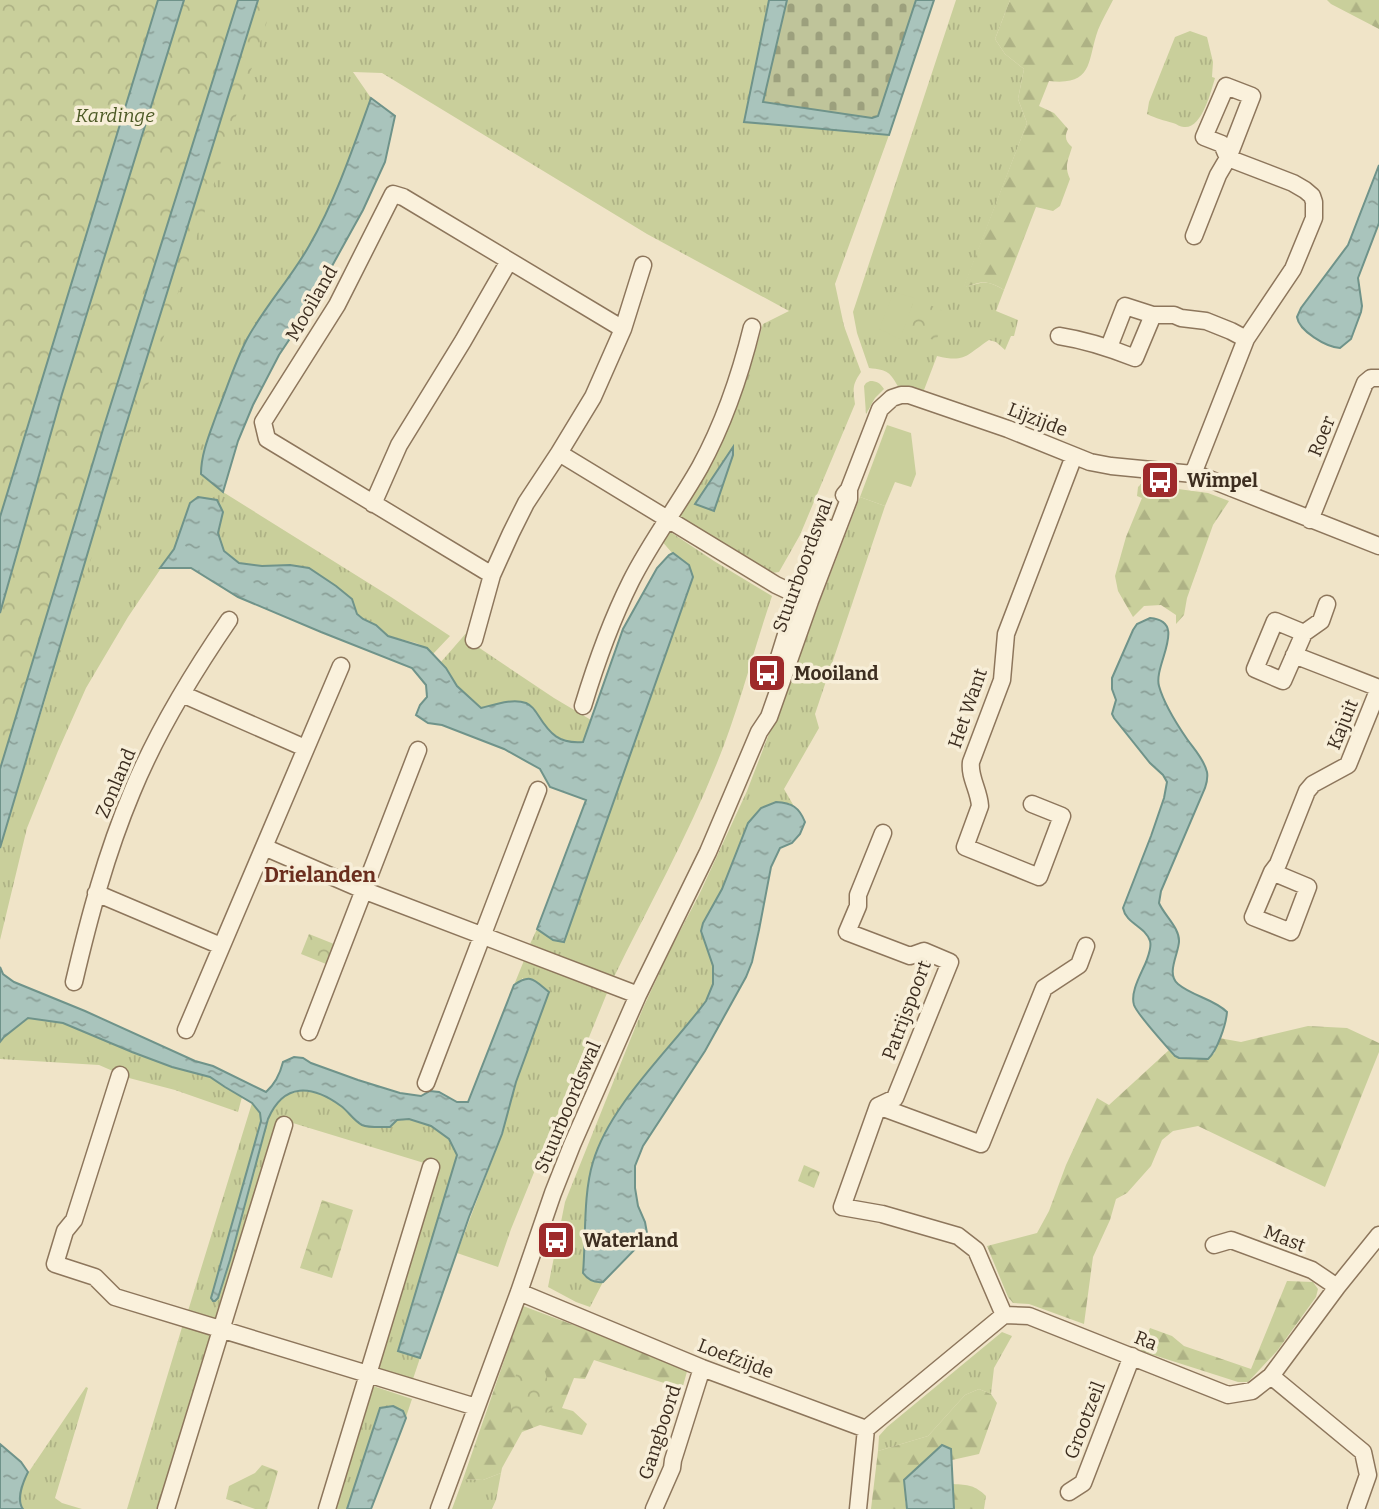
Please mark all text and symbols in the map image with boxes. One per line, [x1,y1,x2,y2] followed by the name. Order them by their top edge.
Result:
[75,104,155,127] park label: Kardinge
[281,262,342,345] street label: Mooiland
[1004,398,1071,441] street label: Lijzijde
[1303,412,1340,460] street label: Roer
[1139,459,1181,501] bus stop icon: Wimpel
[1187,469,1258,492] place label: Wimpel
[768,495,837,635] street label: Stuurboordswal
[746,652,788,694] bus stop icon: Mooiland
[794,662,879,685] place label: Mooiland
[943,665,992,751] street label: Het Want
[1322,695,1363,753] street label: Kajuit
[91,745,140,821] street label: Zonland
[264,862,376,888] district label: Drielanden
[877,957,936,1063] street label: Patrijspoort
[529,1038,606,1177] street label: Stuurboordswal
[535,1219,577,1261] bus stop icon: Waterland
[1261,1220,1309,1257] street label: Mast
[583,1229,679,1252] place label: Waterland
[1131,1326,1161,1356] street label: Ra
[694,1333,777,1384] street label: Loefzijde
[1059,1378,1110,1462] street label: Grootzeil
[633,1382,686,1483] street label: Gangboord

